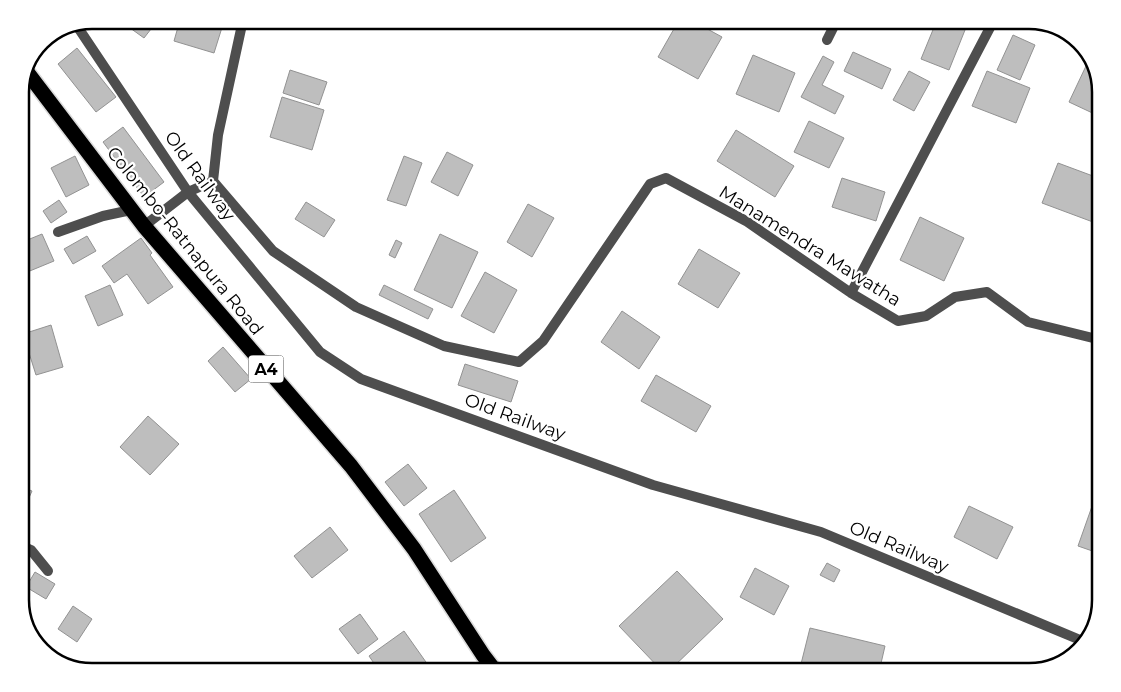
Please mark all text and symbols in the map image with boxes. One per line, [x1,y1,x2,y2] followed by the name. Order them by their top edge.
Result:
[160,127,240,225] street label: Old Railway
[102,142,268,340] street label: Colombo-Ratnapura Road
[715,181,905,311] street label: Manamendra Mawatha
[248,356,284,382] road number: A4
[462,389,569,445] street label: Old Railway
[846,516,952,578] street label: Old Railway

